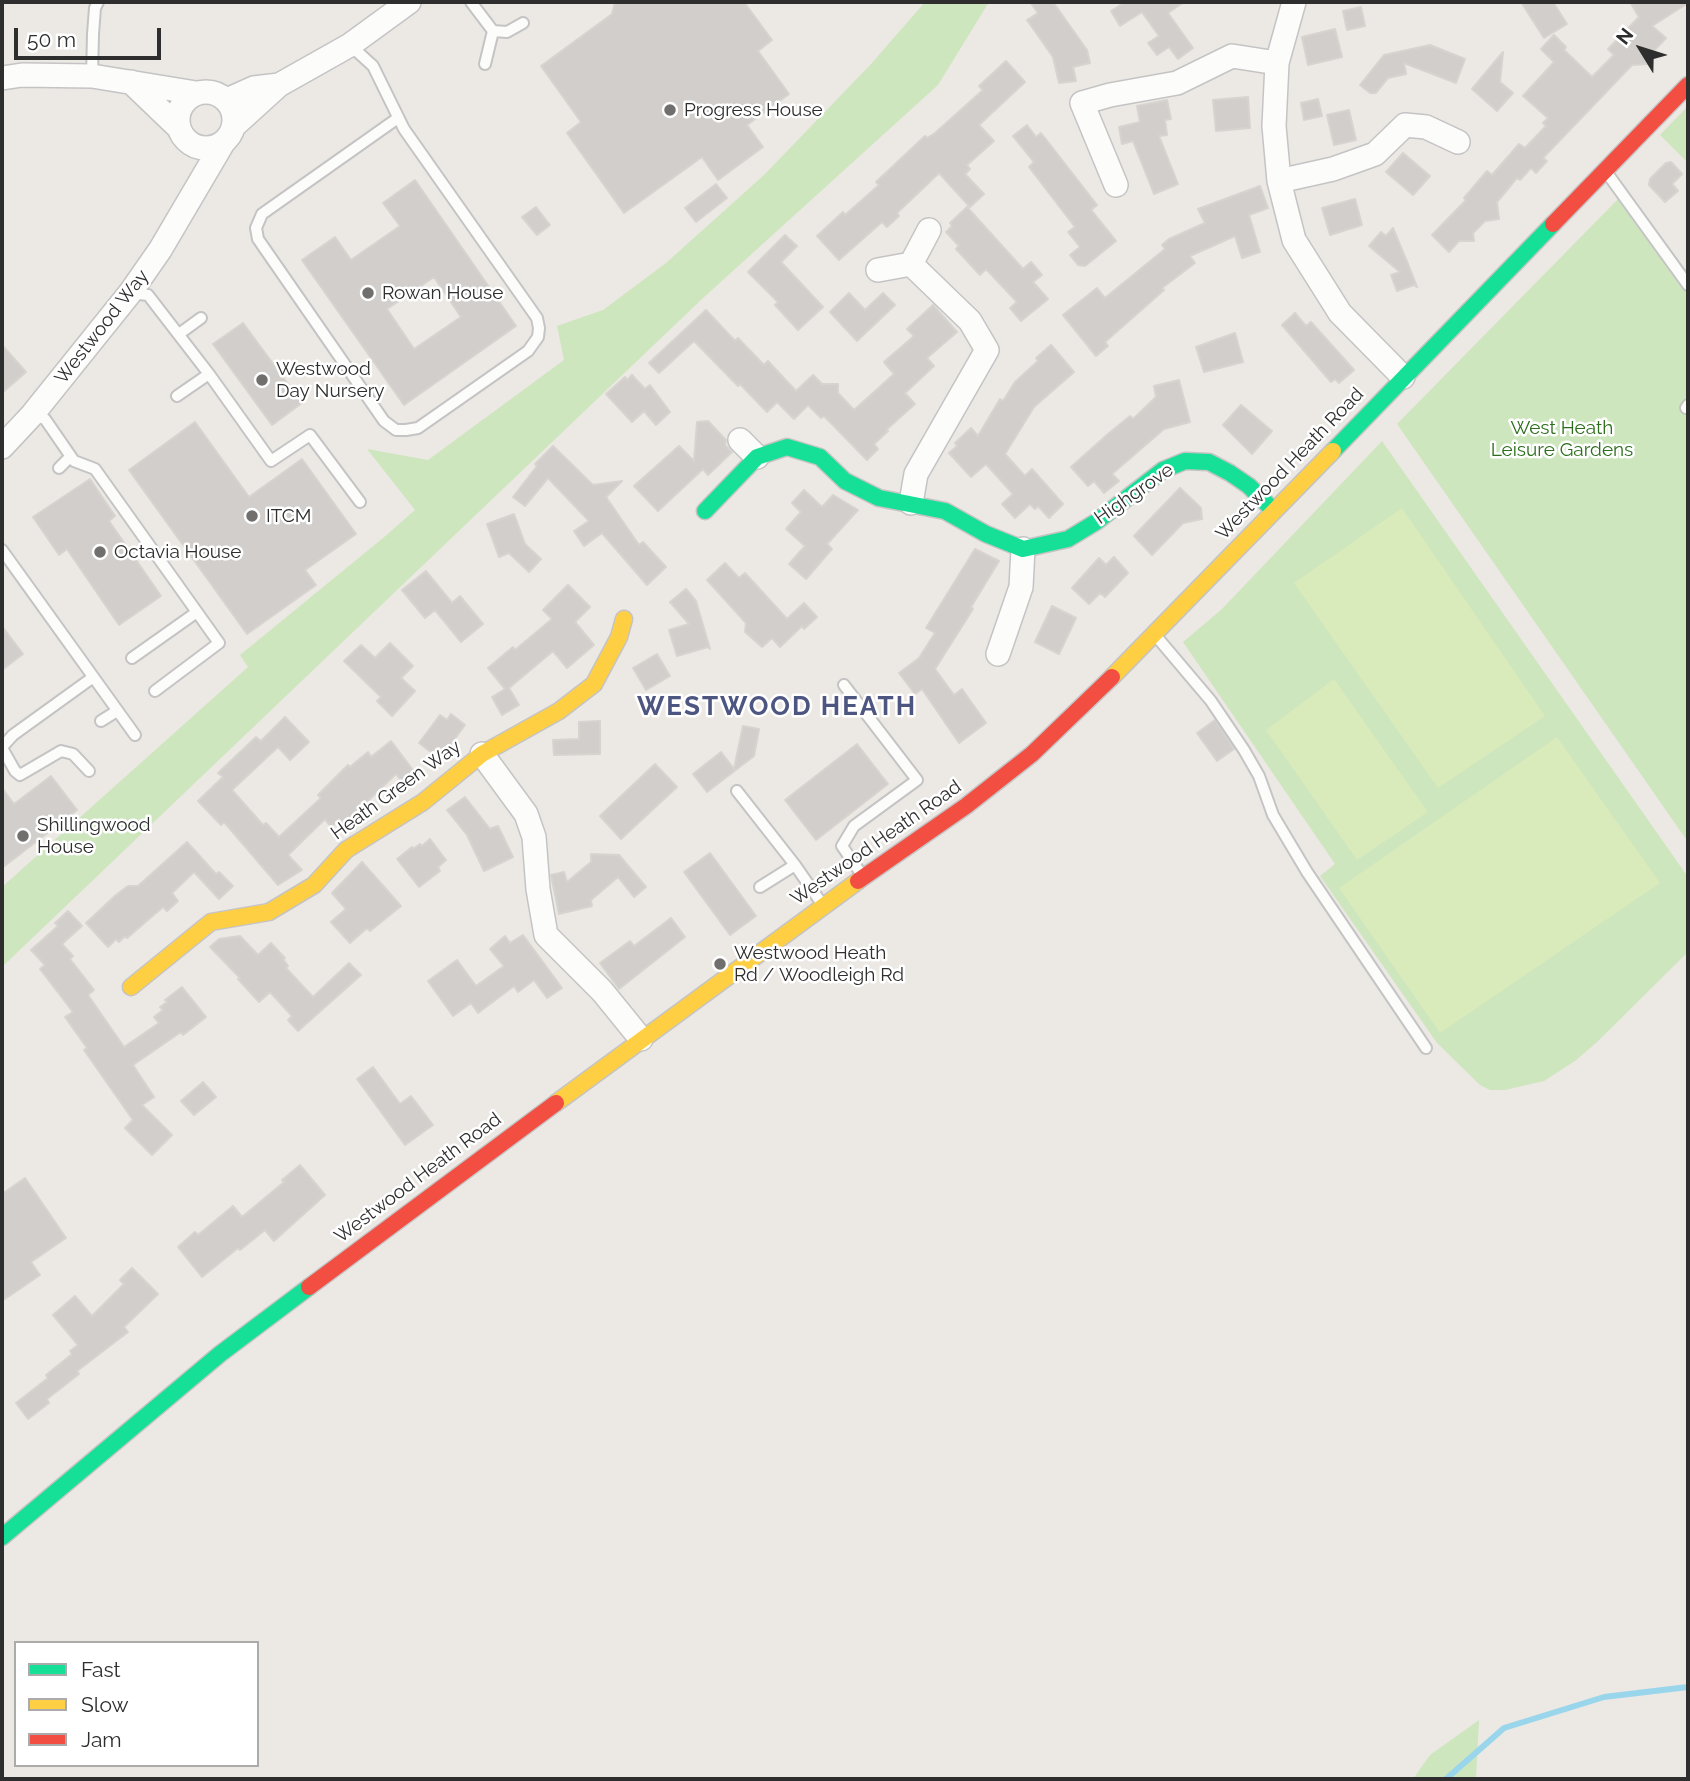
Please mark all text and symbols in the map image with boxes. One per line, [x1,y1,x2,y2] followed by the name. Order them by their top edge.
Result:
[18,14,164,58] scale bar
[1606,14,1676,84] north arrow
[1611,24,1638,49] text: N
[27,27,76,52] text: 50 m
[684,99,823,121] place label: Progress House
[662,102,678,118] marker: Progress House
[50,265,154,389] street label: Westwood Way
[382,282,503,304] place label: Rowan House
[360,285,376,301] marker: Rowan House
[276,358,385,402] place label: Westwood Day Nursery
[254,372,270,388] marker: Westwood Day Nursery
[1211,383,1369,545] street label: Westwood Heath Road
[1491,417,1633,461] park label: West Heath Leisure Gardens
[1090,459,1178,529] street label: Highgrove
[266,505,312,527] place label: ITCM
[244,508,260,524] marker: ITCM
[114,541,241,563] place label: Octavia House
[92,544,108,560] marker: Octavia House
[639,691,915,723] district label: WESTWOOD HEATH
[327,735,465,845] street label: Heath Green Way
[786,775,966,911] street label: Westwood Heath Road
[37,814,151,858] place label: Shillingwood House
[15,828,31,844] marker: Shillingwood House
[734,942,904,986] place label: Westwood Heath Rd / Woodleigh Rd
[712,956,728,972] marker: Westwood Heath Rd / Woodleigh Rd
[330,1108,506,1248] street label: Westwood Heath Road
[14,1641,259,1767] legend
[81,1657,121,1682] text: Fast
[81,1692,129,1717] text: Slow
[81,1727,122,1752] text: Jam

